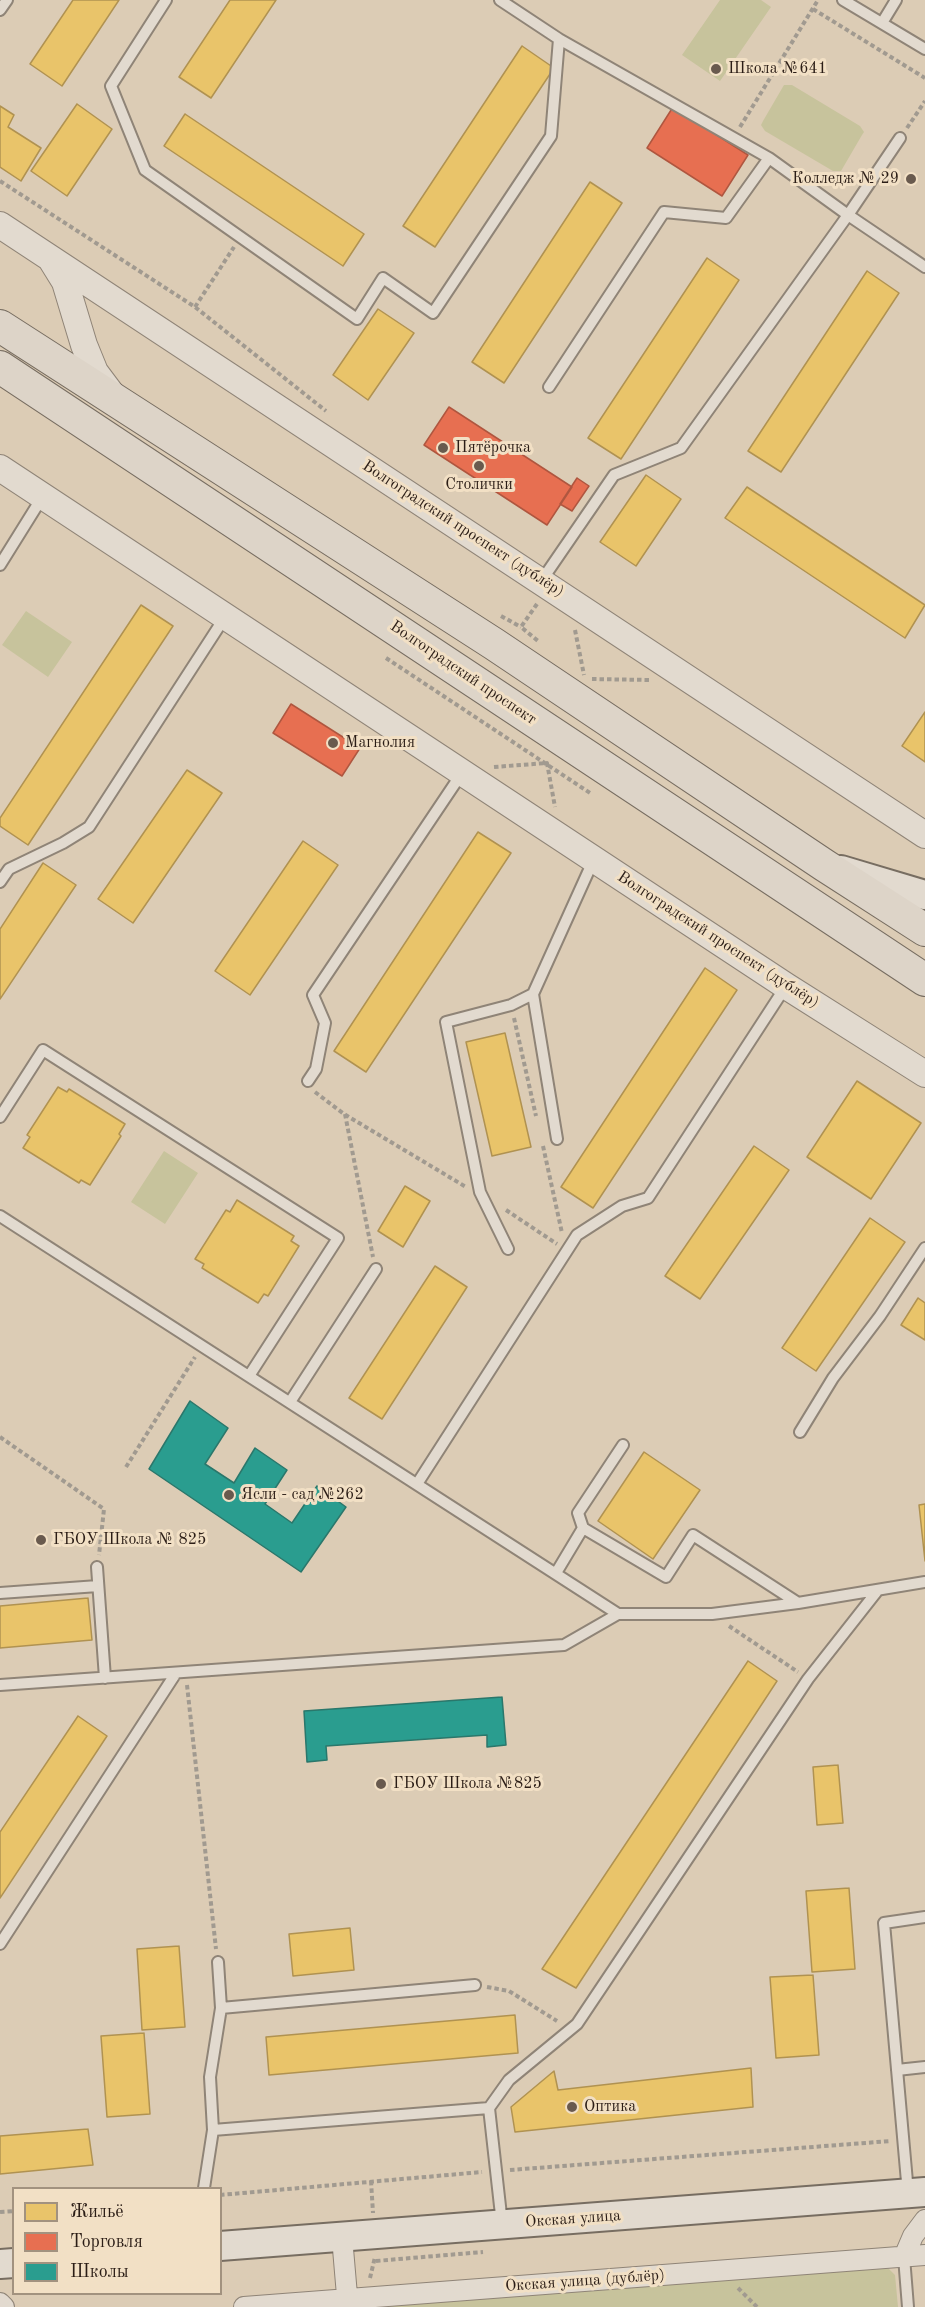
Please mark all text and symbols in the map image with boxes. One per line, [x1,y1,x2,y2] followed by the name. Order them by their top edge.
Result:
[728,59,827,79] place label: Школа №641
[709,62,723,76] marker: Школа №641
[792,169,899,189] place label: Колледж № 29
[904,172,918,186] marker: Колледж № 29
[455,438,531,458] place label: Пятёрочка
[436,441,450,455] marker: Пятёрочка
[358,456,568,602] street label: Волгоградский проспект (дублёр)
[472,459,486,473] marker: Столички
[445,475,513,495] place label: Столички
[386,617,540,729] street label: Волгоградский проспект
[345,733,415,753] place label: Магнолия
[326,736,340,750] marker: Магнолия
[613,867,823,1013] street label: Волгоградский проспект (дублёр)
[241,1485,364,1505] place label: Ясли - сад №262
[222,1488,236,1502] marker: Ясли - сад №262
[53,1530,206,1550] place label: ГБОУ Школа № 825
[34,1533,48,1547] marker: ГБОУ Школа № 825
[393,1774,542,1794] place label: ГБОУ Школа №825
[374,1777,388,1791] marker: ГБОУ Школа №825
[584,2097,636,2117] place label: Оптика
[565,2100,579,2114] marker: Оптика
[12,2187,222,2295] legend
[70,2203,124,2221] text: Жильё
[525,2206,621,2232] street label: Окская улица
[70,2233,143,2251] text: Торговля
[70,2263,129,2281] text: Школы
[504,2266,666,2296] street label: Окская улица (дублёр)

